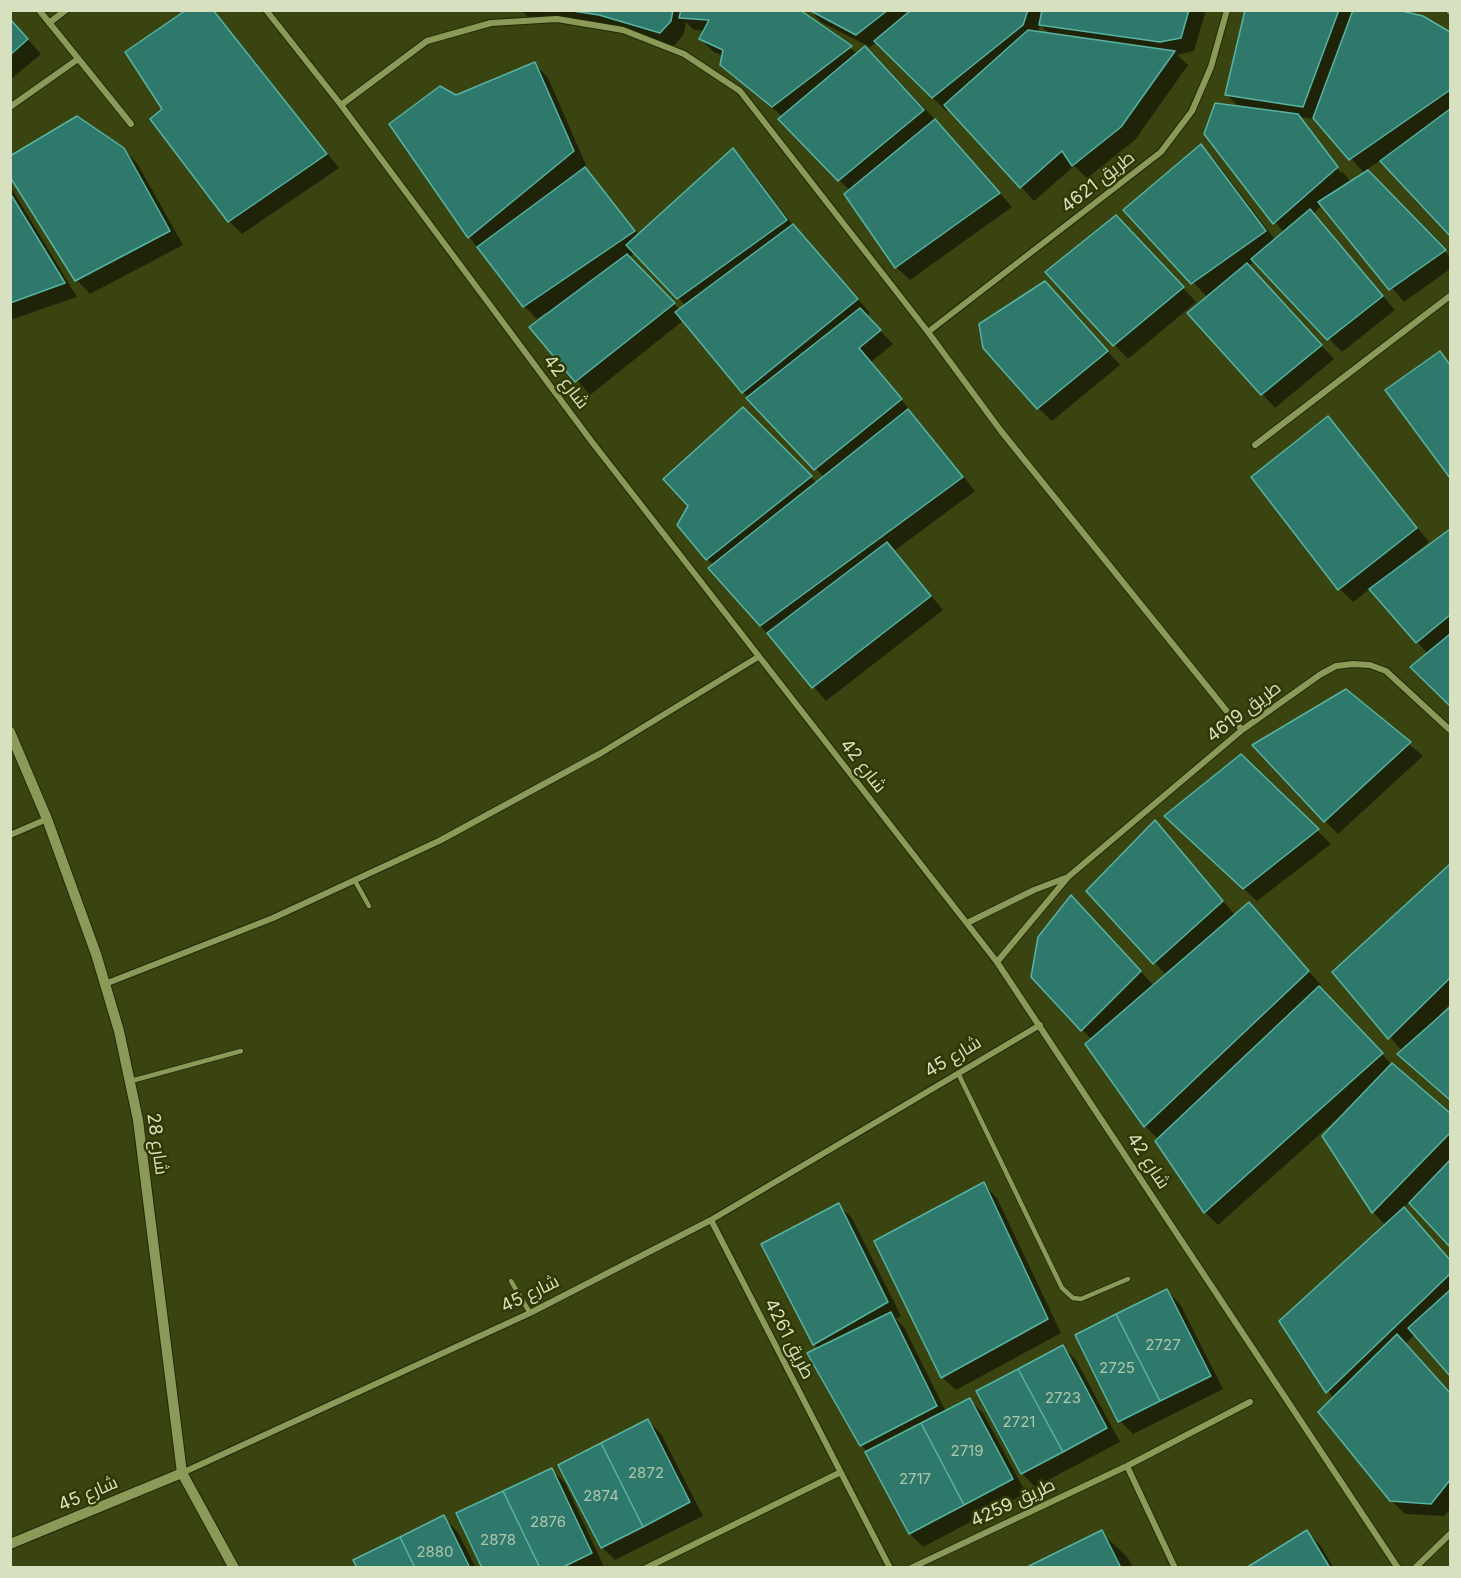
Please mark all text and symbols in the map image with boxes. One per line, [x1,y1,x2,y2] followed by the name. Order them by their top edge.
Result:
[1057,147,1139,217] street label: طريق 4621
[539,351,593,413] street label: شارع 42
[1203,677,1285,747] street label: طريق 4619
[835,735,891,797] street label: شارع 42
[921,1032,985,1082] street label: شارع 45
[142,1112,172,1176] street label: شارع 28
[1122,1129,1174,1193] street label: شارع 42
[497,1271,563,1317] street label: شارع 45
[760,1295,818,1383] street label: طريق 4261
[1145,1336,1181,1354] house number: 2727
[1099,1359,1135,1377] house number: 2725
[1045,1389,1081,1407] house number: 2723
[1003,1413,1035,1431] house number: 2721
[950,1442,984,1460] house number: 2719
[628,1464,664,1482] house number: 2872
[899,1470,931,1488] house number: 2717
[55,1472,121,1516] street label: شارع 45
[967,1474,1059,1532] street label: طريق 4259
[583,1487,619,1505] house number: 2874
[530,1513,566,1531] house number: 2876
[480,1531,516,1549] house number: 2878
[416,1543,454,1561] house number: 2880

